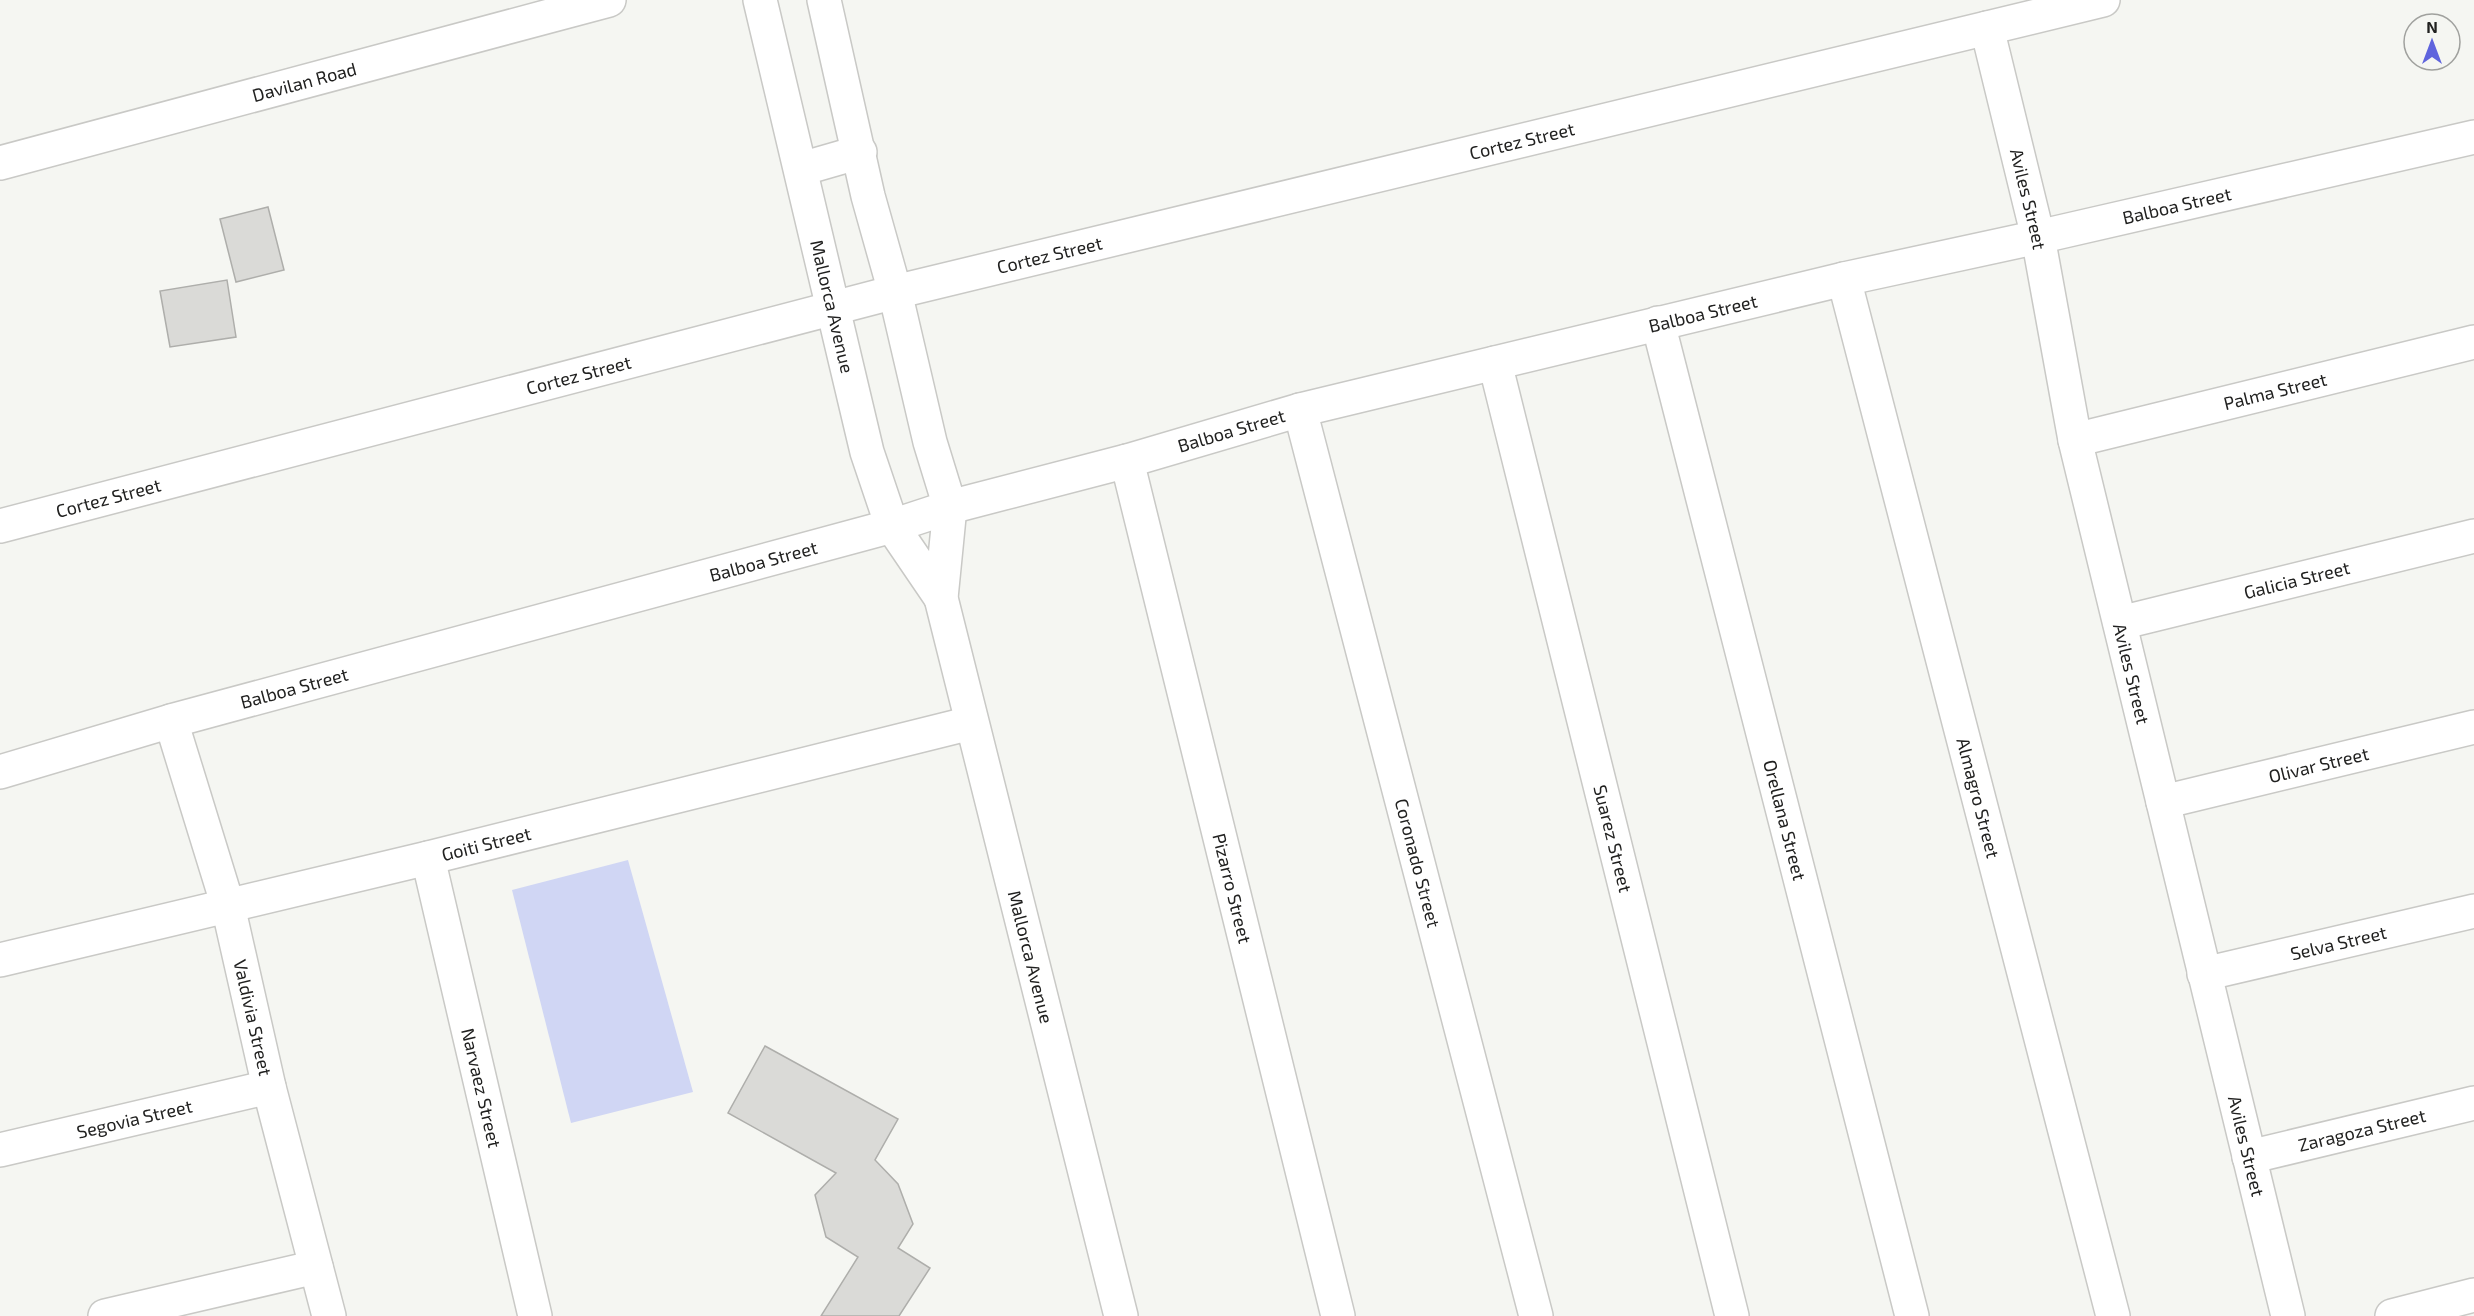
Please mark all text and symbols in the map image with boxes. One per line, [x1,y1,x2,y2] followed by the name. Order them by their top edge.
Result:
[2402,12,2462,72] north arrow
[2426,17,2438,36] text: N
[250,57,359,106] street label: Davilan Road
[1467,117,1577,164] street label: Cortez Street
[2006,146,2051,251] street label: Aviles Street
[2120,182,2233,228] street label: Balboa Street
[995,231,1104,278] street label: Cortez Street
[806,238,859,375] street label: Mallorca Avenue
[1646,289,1759,337] street label: Balboa Street
[524,350,633,399] street label: Cortez Street
[2221,368,2329,414] street label: Palma Street
[1175,404,1288,456] street label: Balboa Street
[54,473,163,522] street label: Cortez Street
[707,536,820,586] street label: Balboa Street
[2242,556,2352,603] street label: Galicia Street
[2109,621,2155,727] street label: Aviles Street
[238,663,351,713] street label: Balboa Street
[1952,735,2005,861] street label: Almagro Street
[2266,742,2371,787] street label: Olivar Street
[1759,757,1811,883] street label: Orellana Street
[1589,782,1637,895] street label: Suarez Street
[1391,796,1445,930] street label: Coronado Street
[439,822,533,865] street label: Goiti Street
[1208,831,1257,946] street label: Pizarro Street
[1004,888,1058,1026] street label: Mallorca Avenue
[2288,921,2389,965] street label: Selva Street
[229,957,277,1078] street label: Valdivia Street
[457,1026,506,1150] street label: Narvaez Street
[2224,1093,2270,1199] street label: Aviles Street
[74,1094,194,1143] street label: Segovia Street
[2296,1104,2428,1156] street label: Zaragoza Street

